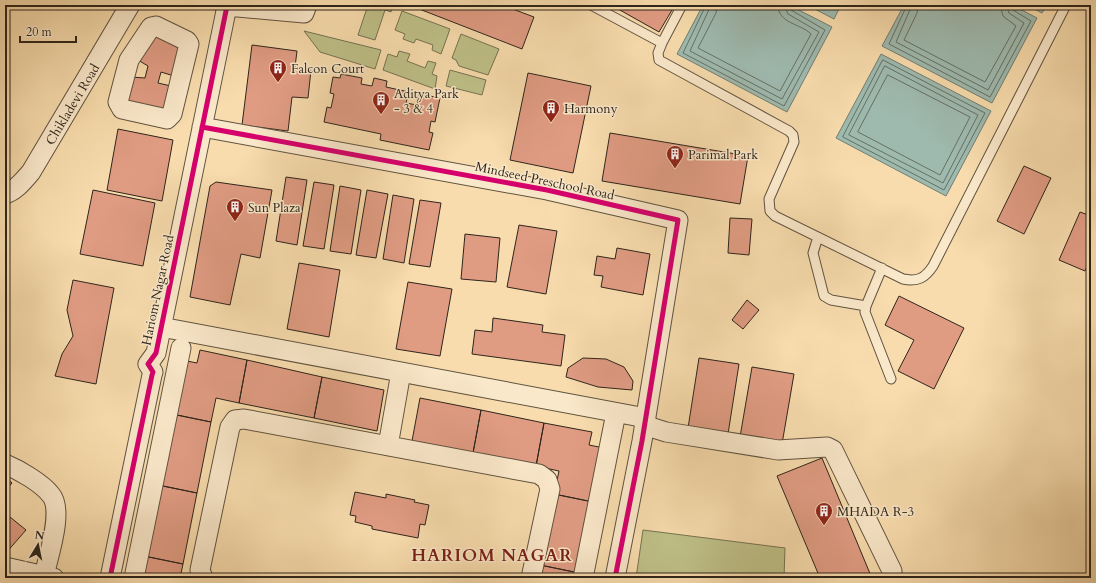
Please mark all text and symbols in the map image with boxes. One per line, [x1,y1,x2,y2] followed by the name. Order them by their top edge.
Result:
[20,18,76,44] scale bar
[26,24,53,40] text: 20 m
[268,58,288,83] building icon: Falcon Court
[42,60,104,148] street label: Chikladevi Road
[291,60,364,78] place label: Falcon Court
[394,85,459,118] place label: Aditya Park - 3 & 4
[371,90,391,115] building icon: Aditya Park - 3 & 4
[541,98,561,123] building icon: Harmony
[564,100,618,118] place label: Harmony
[665,144,685,169] building icon: Parimal Park
[688,146,758,164] place label: Parimal Park
[473,157,616,205] street label: Mindseed Preschool Road
[225,197,245,222] building icon: Sun Plaza
[248,199,301,217] place label: Sun Plaza
[137,233,179,347] street label: Hariom Nagar Road
[814,501,834,526] building icon: MHADA R-3
[837,503,914,521] place label: MHADA R-3
[18,525,58,565] north arrow
[34,527,46,544] text: N
[411,544,573,567] district label: HARIOM NAGAR

